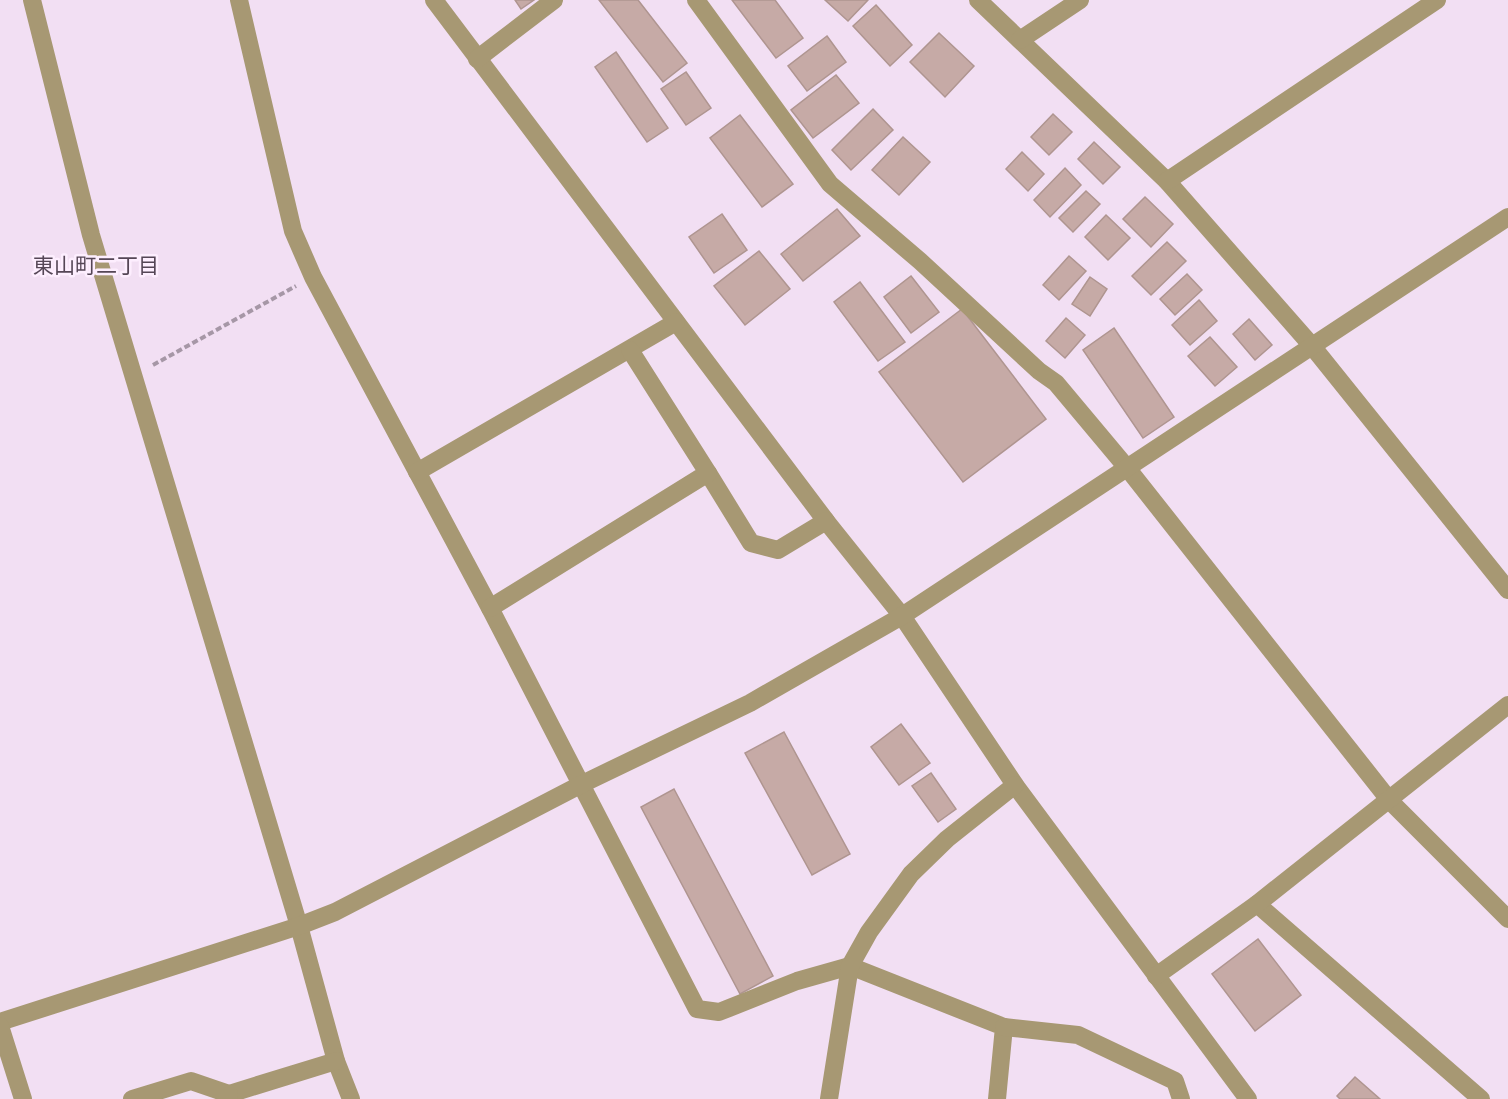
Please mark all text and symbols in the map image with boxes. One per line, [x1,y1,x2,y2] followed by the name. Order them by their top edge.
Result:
[33,251,159,280] district label: 東山町二丁目

